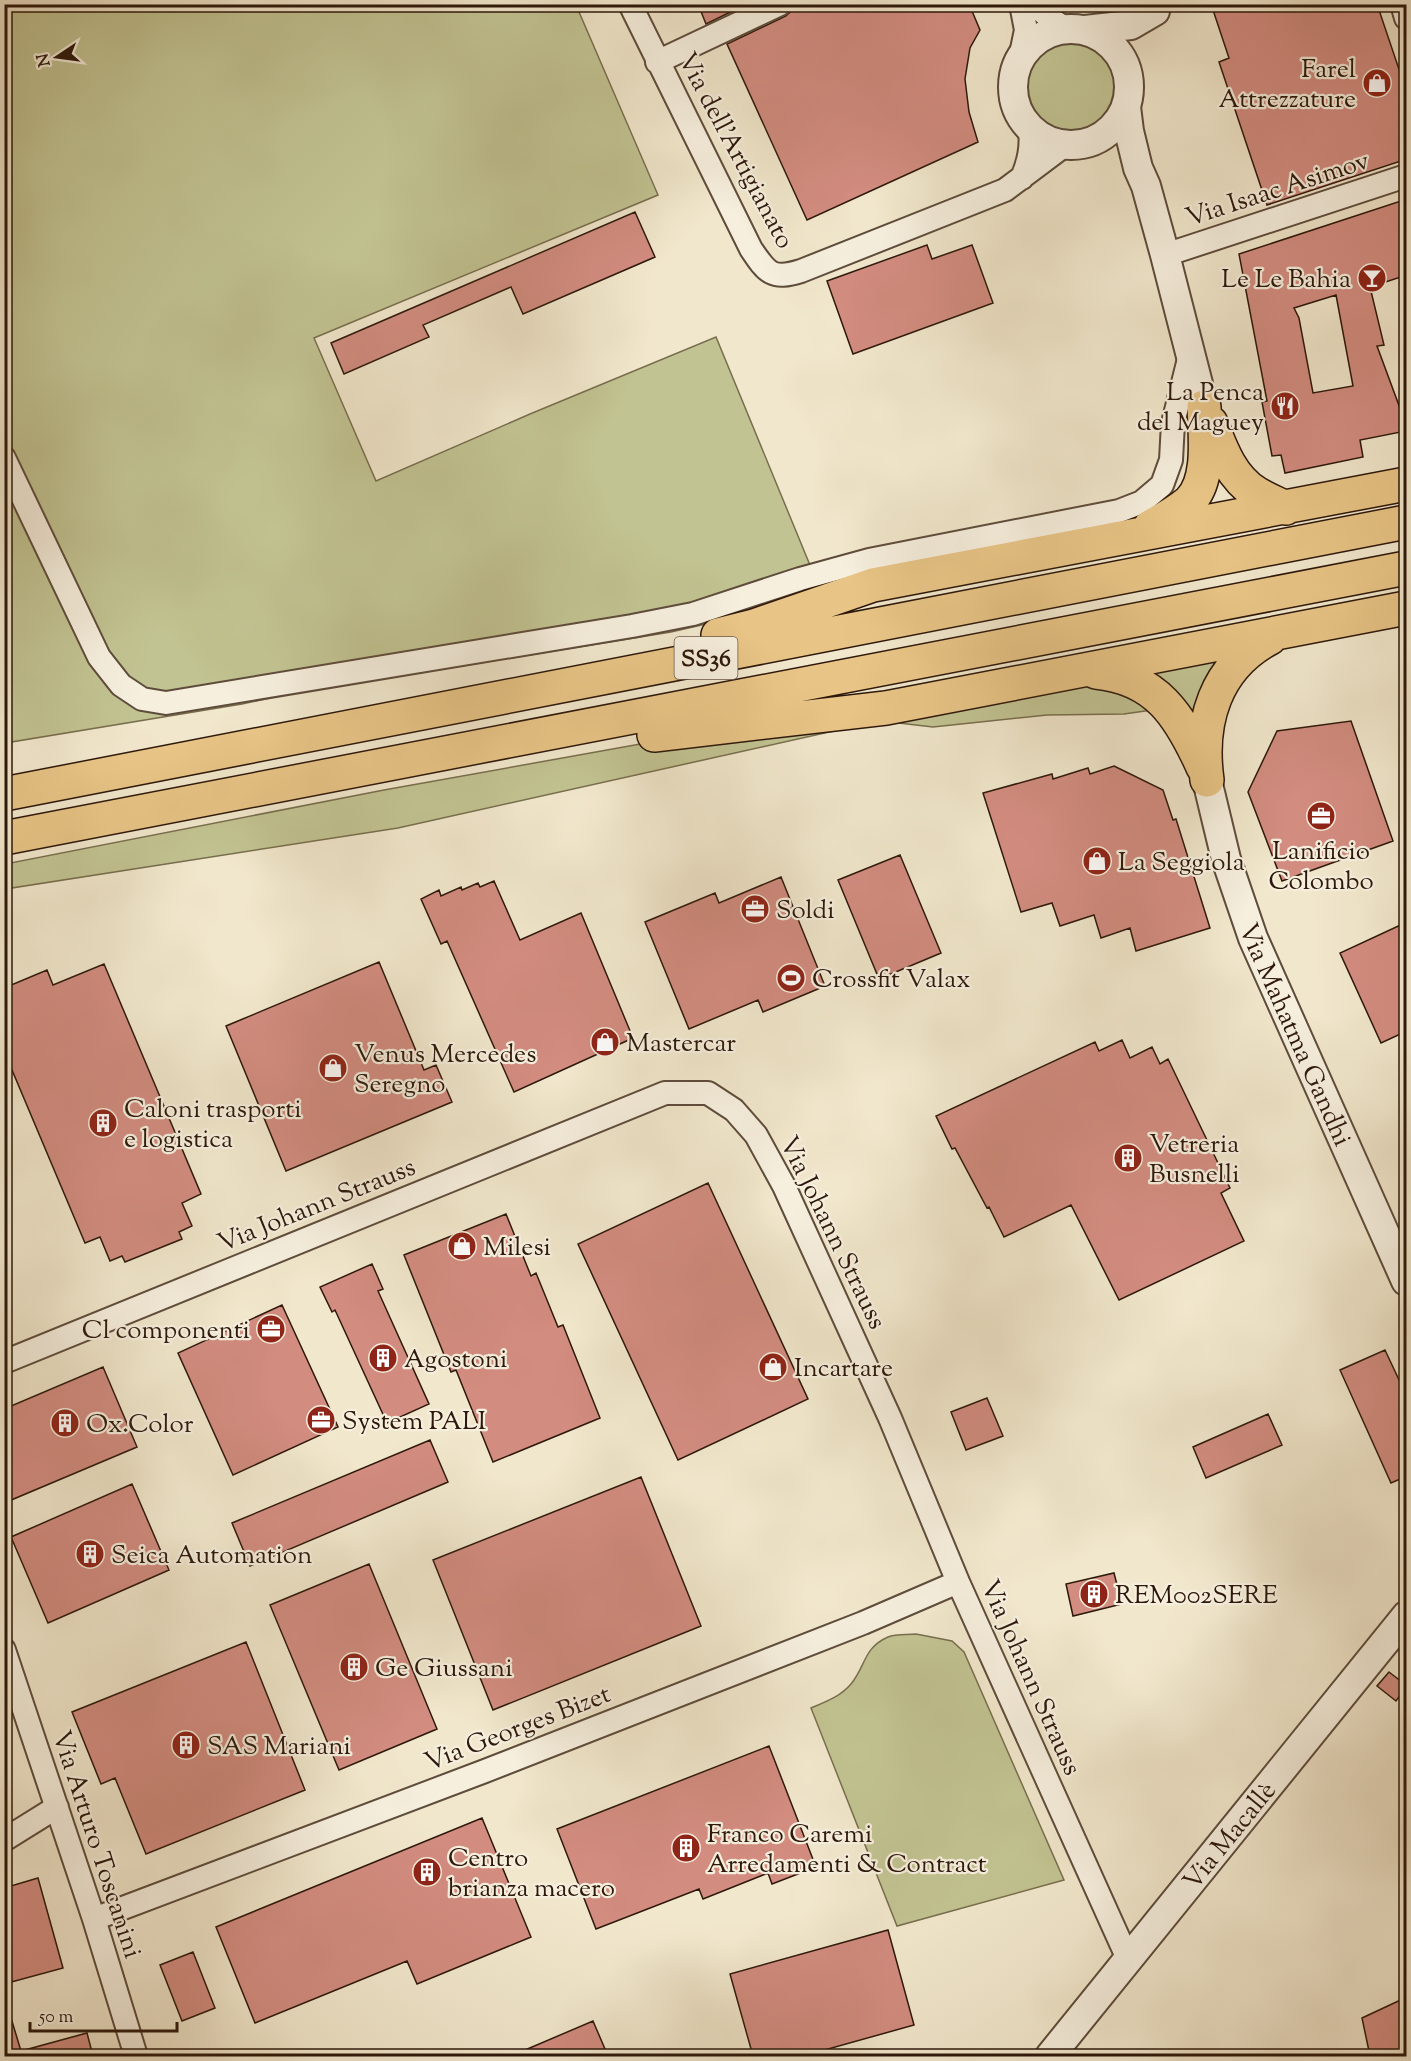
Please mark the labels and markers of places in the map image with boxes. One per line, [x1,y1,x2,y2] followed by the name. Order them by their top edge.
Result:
[1218,52,1356,119] place label: Farel Attrezzature
[1361,67,1393,99] shop icon: Farel Attrezzature
[1221,262,1351,299] place label: Le Le Bahia
[1356,262,1388,294] bar icon: Le Le Bahia
[1137,375,1264,442] place label: La Penca del Maguey
[1269,390,1301,422] restaurant icon: La Penca del Maguey
[1305,800,1337,832] office icon: Lanificio Colombo
[1268,834,1374,901] place label: Lanificio Colombo
[1081,845,1113,877] shop icon: La Seggiola
[1118,845,1245,882] place label: La Seggiola
[739,893,771,925] office icon: Soldi
[776,893,835,930] place label: Soldi
[775,962,807,994] sports icon: Crossfit Valax
[812,962,970,999] place label: Crossfit Valax
[589,1026,621,1058] shop icon: Mastercar
[626,1026,736,1063] place label: Mastercar
[354,1037,536,1104] place label: Venus Mercedes Seregno
[317,1052,349,1084] shop icon: Venus Mercedes Seregno
[124,1092,302,1159] place label: Caloni trasporti e logistica
[87,1107,119,1139] building icon: Caloni trasporti e logistica
[1149,1127,1240,1194] place label: Vetreria Busnelli
[1112,1142,1144,1174] building icon: Vetreria Busnelli
[446,1230,478,1262] shop icon: Milesi
[483,1230,551,1267] place label: Milesi
[82,1313,250,1350] place label: Cl componenti
[255,1313,287,1345] office icon: Cl componenti
[367,1342,399,1374] building icon: Agostoni
[404,1342,507,1379] place label: Agostoni
[757,1351,789,1383] shop icon: Incartare
[794,1351,893,1388] place label: Incartare
[305,1404,337,1436] office icon: System PALI
[342,1404,487,1441] place label: System PALI
[49,1407,81,1439] building icon: Ox.Color
[86,1407,194,1444] place label: Ox.Color
[74,1538,106,1570] building icon: Seica Automation
[111,1538,312,1575] place label: Seica Automation
[1078,1578,1110,1610] building icon: REM002SERE
[1115,1578,1278,1615] place label: REM002SERE
[338,1651,370,1683] building icon: Ge Giussani
[375,1651,513,1688] place label: Ge Giussani
[170,1729,202,1761] building icon: SAS Mariani
[207,1729,351,1766] place label: SAS Mariani
[707,1817,987,1884] place label: Franco Caremi Arredamenti & Contract
[670,1832,702,1864] building icon: Franco Caremi Arredamenti & Contract
[448,1841,615,1908] place label: Centro brianza macero
[411,1856,443,1888] building icon: Centro brianza macero

